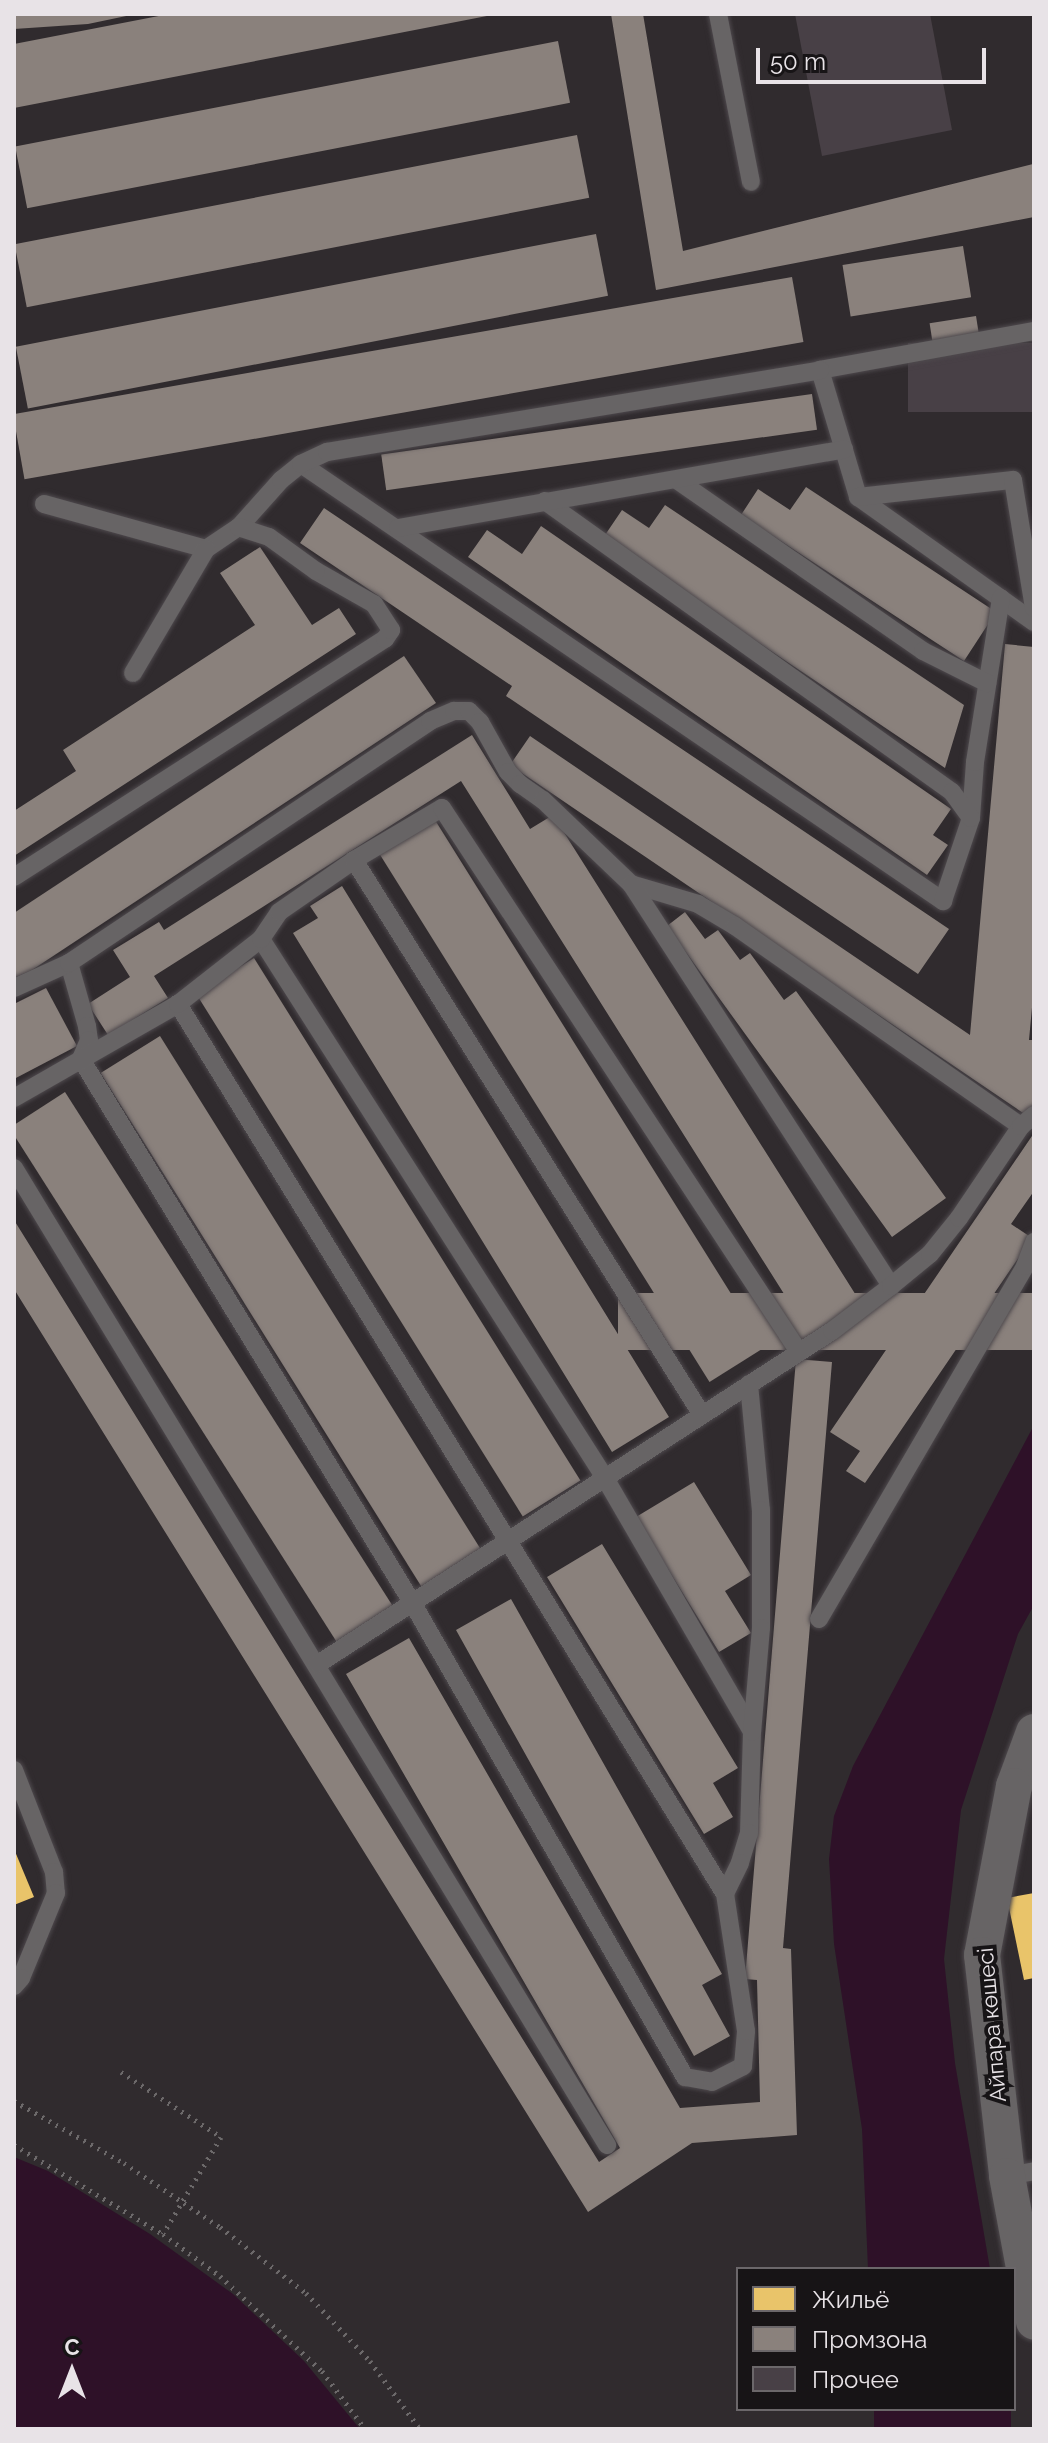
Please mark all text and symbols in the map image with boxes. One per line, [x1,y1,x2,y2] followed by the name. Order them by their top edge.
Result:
[760,32,990,82] scale bar
[770,47,826,76] text: 50 m
[972,1947,1012,2103] street label: Айпара көшесі
[736,2267,1016,2411] legend
[812,2285,889,2314] text: Жильё
[812,2325,927,2354] text: Промзона
[32,2331,112,2411] north arrow
[64,2334,80,2360] text: С
[812,2365,899,2394] text: Прочее

